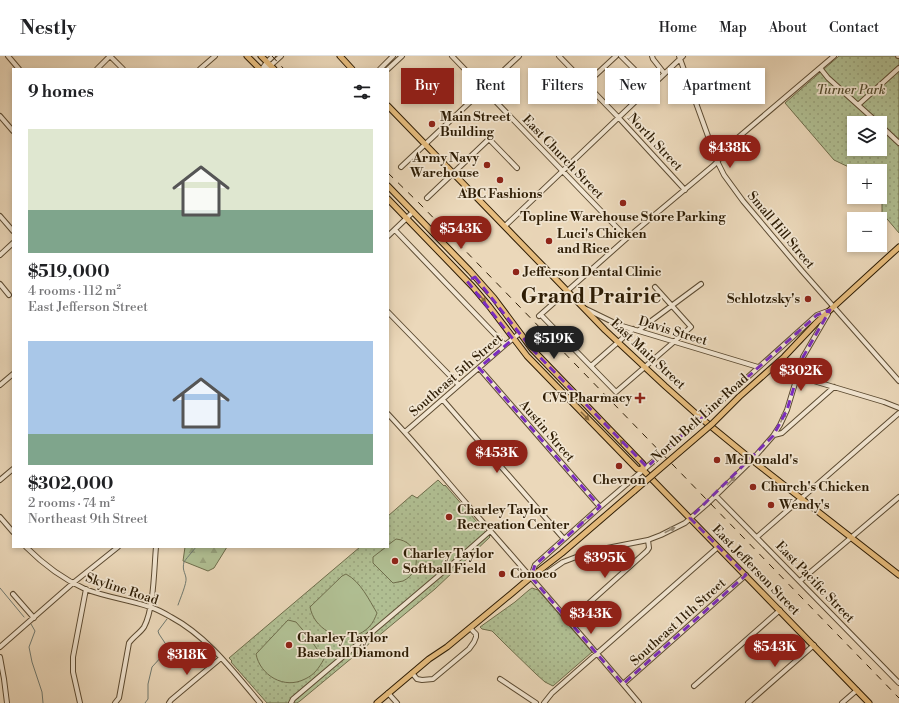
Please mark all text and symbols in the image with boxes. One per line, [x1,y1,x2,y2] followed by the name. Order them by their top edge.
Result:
[20,16,76,40] text: Nestly
[659,19,697,37] text: Home
[719,19,747,37] text: Map
[769,19,807,37] text: About
[829,19,879,37] text: Contact
[401,68,454,104] chip: Buy
[462,68,520,104] chip: Rent
[528,68,597,104] chip: Filters
[605,68,660,104] chip: New
[668,68,765,104] chip: Apartment
[28,81,94,103] text: 9 homes
[351,81,373,103] icon: filters
[817,82,886,98] park label: Turner Park
[440,109,511,140] place label: Main Street Building
[624,110,686,175] street label: North Street
[519,112,607,203] street label: East Church Street
[847,116,887,252] map controls
[847,116,887,156] button: layers
[427,119,437,129] marker: Main Street Building
[702,135,758,169] pin: $438K
[708,140,752,156] text: $438K
[409,150,479,181] place label: Army Navy Warehouse
[165,155,237,227] icon: home
[482,160,492,170] marker: Army Navy Warehouse
[847,164,887,204] button: +
[495,175,505,185] marker: ABC Fashions
[457,186,543,202] place label: ABC Fashions
[744,188,818,272] street label: Small Hill Street
[618,198,628,208] marker: Topline Warehouse Store Parking
[520,209,726,225] place label: Topline Warehouse Store Parking
[847,212,887,252] button: −
[433,216,489,250] pin: $543K
[439,221,483,237] text: $543K
[557,226,647,257] place label: Luci's Chicken and Rice
[544,236,554,246] marker: Luci's Chicken and Rice
[28,261,110,283] text: $519,000
[522,264,662,280] place label: Jefferson Dental Clinic
[511,267,521,277] marker: Jefferson Dental Clinic
[28,283,121,299] text: 4 rooms · 112 m²
[521,284,661,310] district label: Grand Prairie
[727,291,800,307] place label: Schlotzsky's
[478,293,487,304] one-way arrow
[803,294,813,304] marker: Schlotzsky's
[28,299,148,315] text: East Jefferson Street
[637,313,710,349] street label: Davis Street
[607,315,689,393] street label: East Main Street
[526,326,582,360] pin: $519K
[794,327,804,336] one-way arrow
[406,330,506,420] street label: Southeast 5th Street
[534,331,574,347] text: $519K
[773,358,829,392] pin: $302K
[779,363,823,379] text: $302K
[165,367,237,439] icon: home
[648,370,752,466] street label: North Belt Line Road
[542,390,632,406] place label: CVS Pharmacy
[635,393,645,403] marker: CVS Pharmacy
[515,396,578,465] street label: Austin Street
[580,411,590,421] one-way arrow
[780,412,786,423] one-way arrow
[619,439,629,449] one-way arrow
[469,440,525,474] pin: $453K
[476,445,518,461] text: $453K
[725,452,799,468] place label: McDonald's
[712,455,722,465] marker: McDonald's
[614,461,624,471] marker: Chevron
[593,472,645,488] place label: Chevron
[28,473,113,495] text: $302,000
[726,476,736,486] one-way arrow
[761,479,869,495] place label: Church's Chicken
[748,482,758,492] marker: Church's Chicken
[28,495,115,511] text: 2 rooms · 74 m²
[778,497,830,513] place label: Wendy's
[766,500,776,510] marker: Wendy's
[457,502,570,533] place label: Charley Taylor Recreation Center
[28,511,148,527] text: Northeast 9th Street
[444,512,454,522] marker: Charley Taylor Recreation Center
[577,518,587,528] one-way arrow
[709,521,804,619] street label: East Jefferson Street
[664,527,676,533] one-way arrow
[772,538,858,626] street label: East Pacific Street
[577,545,633,579] pin: $395K
[403,546,494,577] place label: Charley Taylor Softball Field
[584,550,626,566] text: $395K
[390,556,400,566] marker: Charley Taylor Softball Field
[510,566,557,582] place label: Conoco
[497,569,507,579] marker: Conoco
[84,570,161,608] street label: Skyline Road
[627,575,729,669] street label: Southeast 11th Street
[563,601,619,635] pin: $343K
[570,606,612,622] text: $343K
[297,630,409,661] place label: Charley Taylor Baseball Diamond
[747,634,803,668] pin: $543K
[753,639,797,655] text: $543K
[284,640,294,650] marker: Charley Taylor Baseball Diamond
[159,642,215,676] pin: $318K
[167,647,207,663] text: $318K

